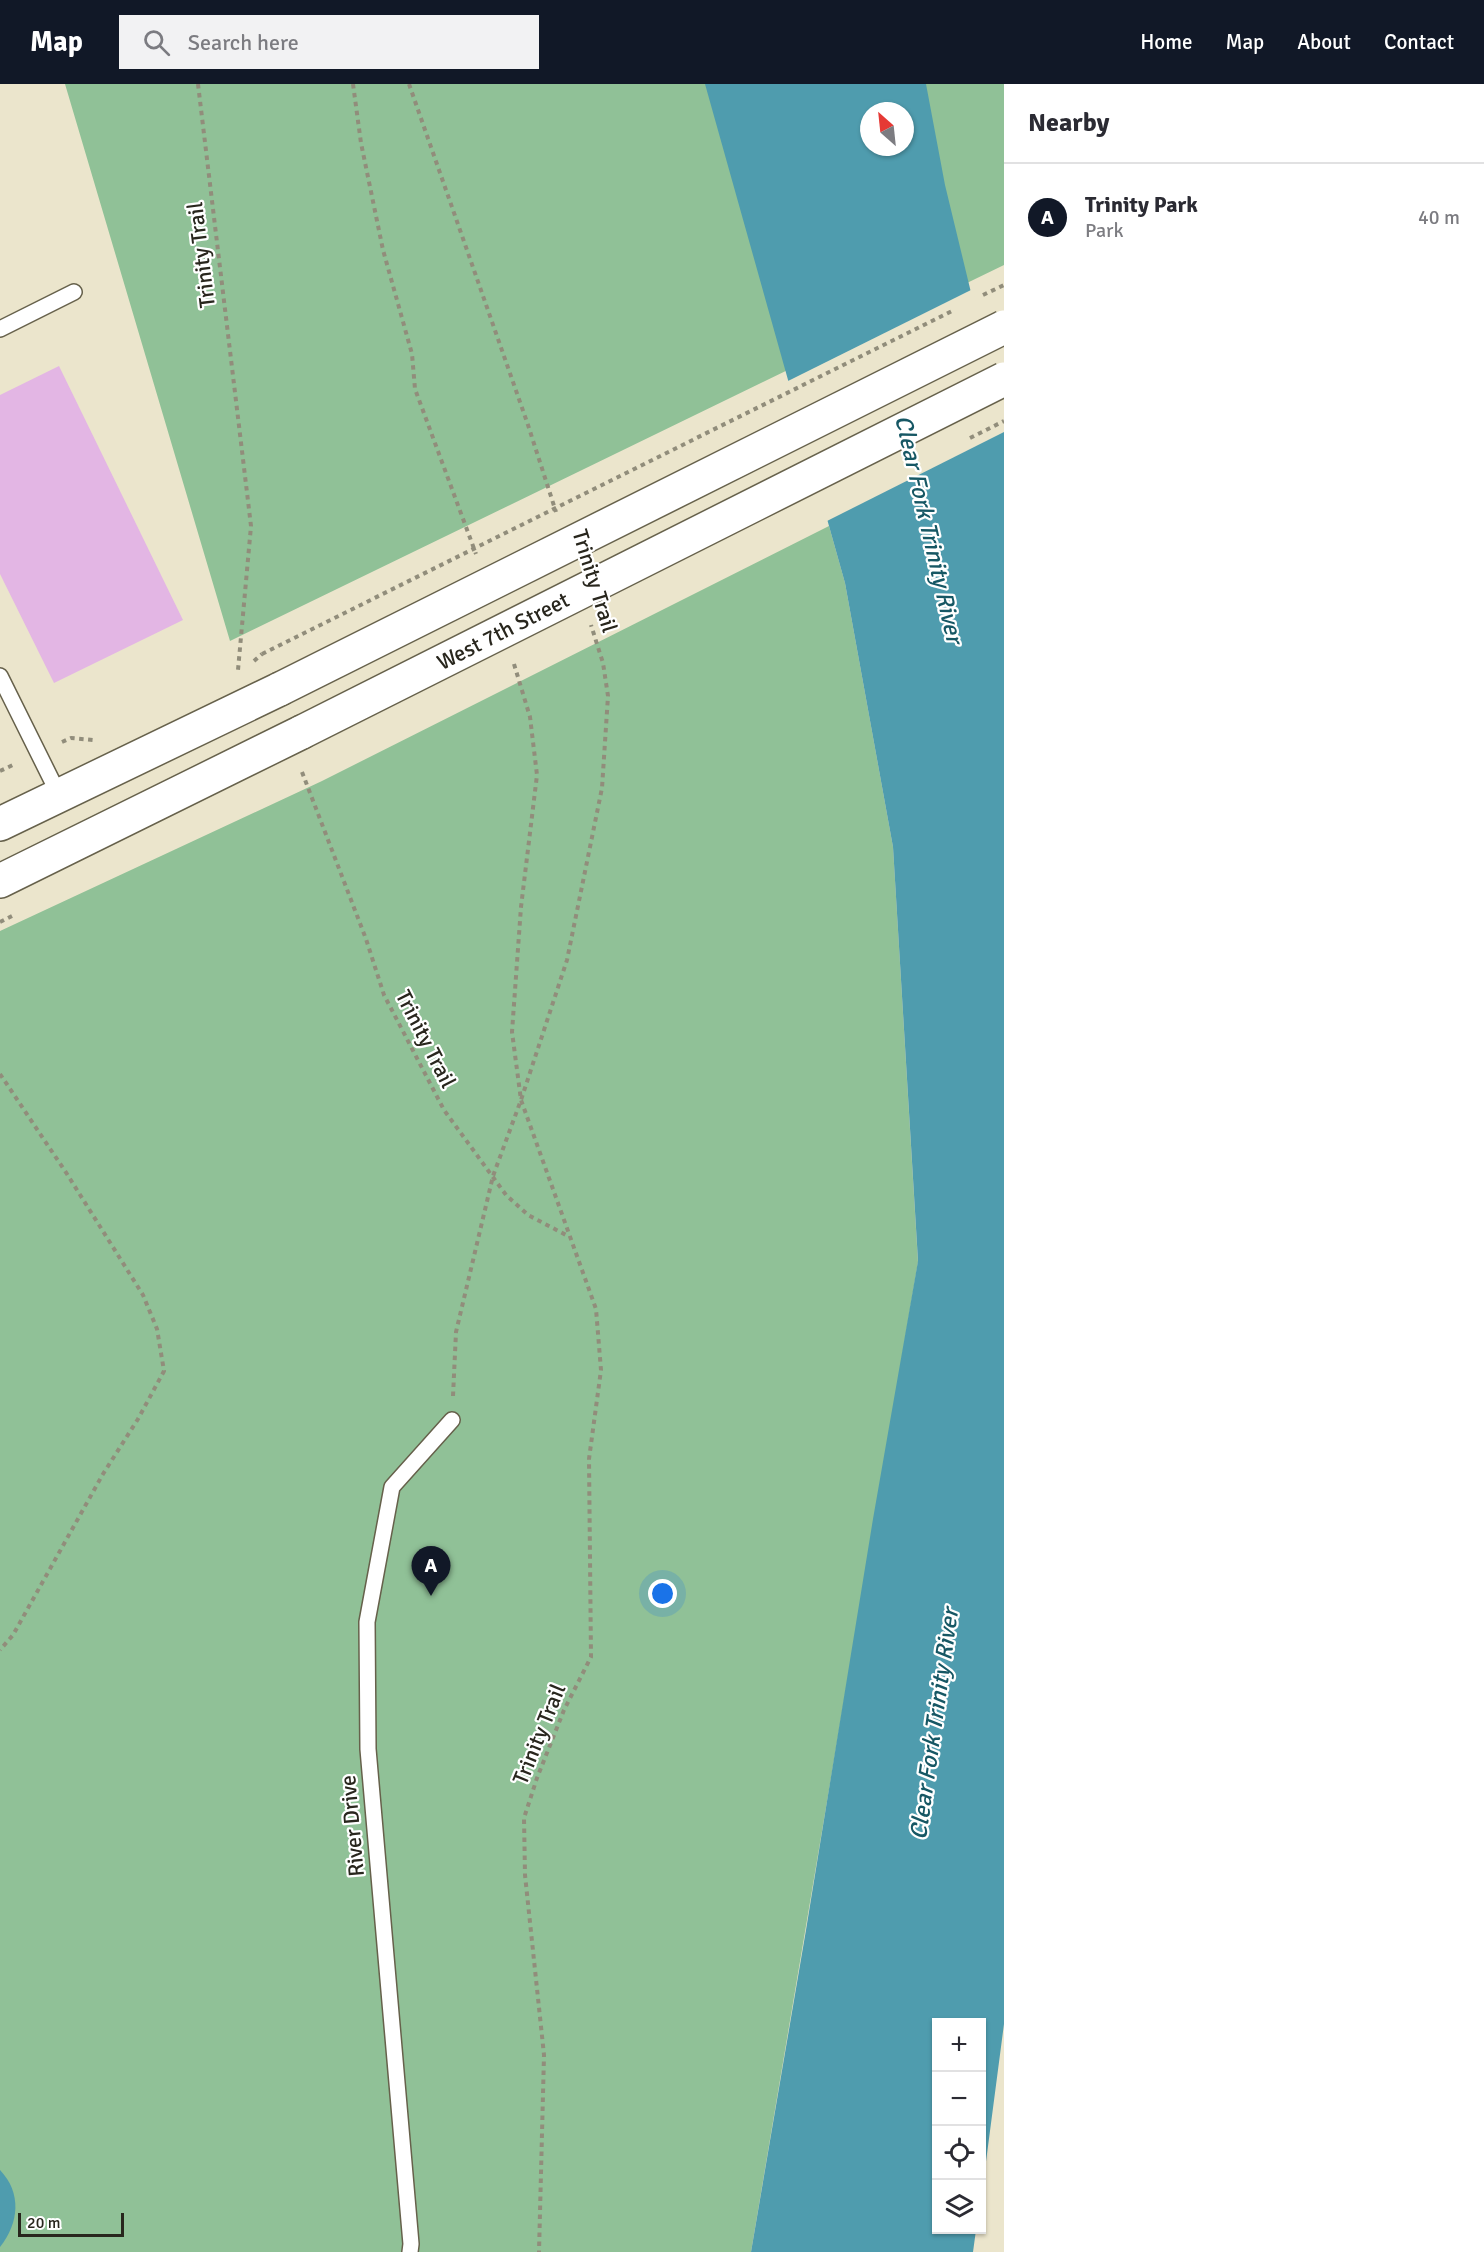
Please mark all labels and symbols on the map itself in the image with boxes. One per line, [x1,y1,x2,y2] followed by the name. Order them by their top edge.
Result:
[860,102,914,156] north arrow
[181,201,221,309] street label: Trinity Trail
[888,412,971,649] water label: Clear Fork Trinity River
[567,526,623,636] street label: Trinity Trail
[432,586,574,676] street label: West 7th Street
[390,986,462,1092] street label: Trinity Trail
[412,1546,450,1596] pin: A
[648,1579,677,1608] your location
[903,1603,966,1841] water label: Clear Fork Trinity River
[507,1680,571,1788] street label: Trinity Trail
[334,1774,370,1878] street label: River Drive
[18,2210,124,2238] scale bar

